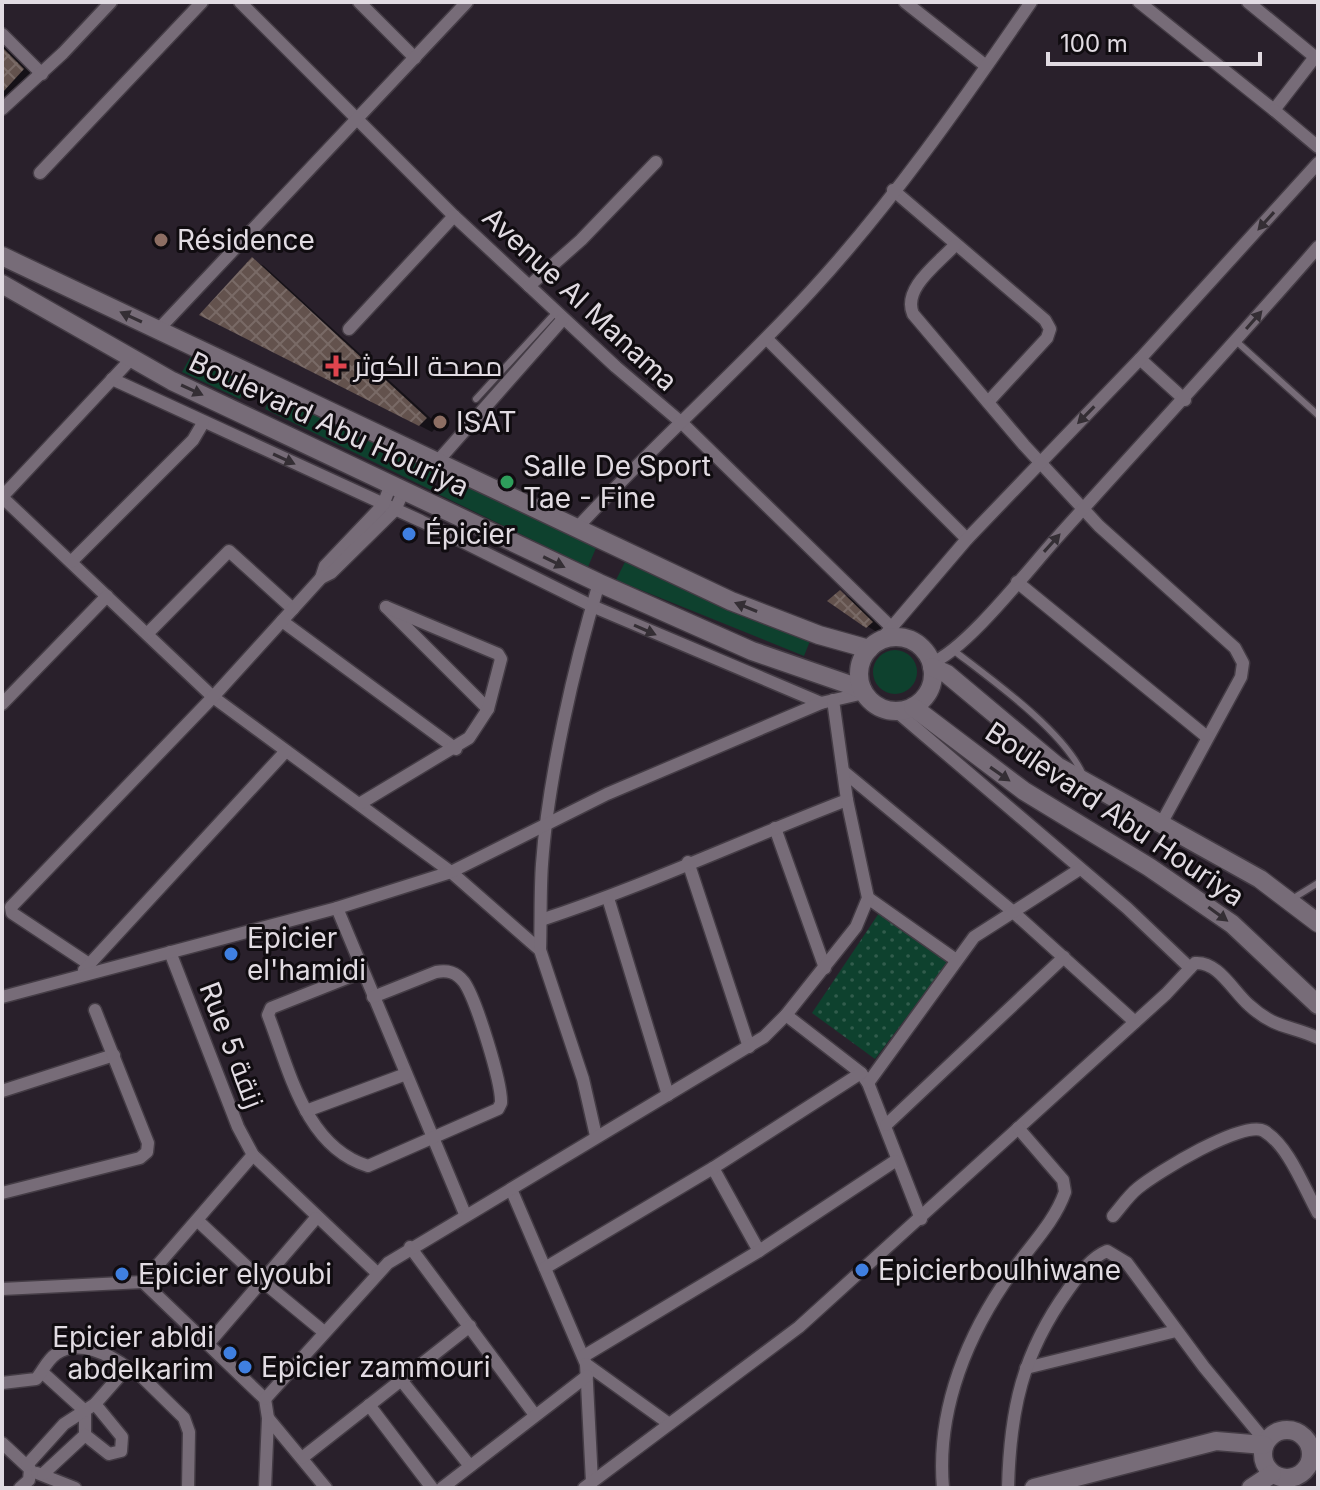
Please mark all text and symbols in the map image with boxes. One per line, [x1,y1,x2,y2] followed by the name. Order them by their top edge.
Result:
[1048,16,1260,66] scale bar
[1060,29,1128,58] text: 100 m
[476,200,684,398] street label: Avenue Al Manama
[1257,211,1275,230] one-way arrow
[177,223,315,257] place label: Résidence
[152,231,170,249] marker: Résidence
[119,310,143,324] one-way arrow
[1245,310,1263,329] one-way arrow
[184,344,474,504] street label: Boulevard Abu Houriya
[352,349,503,383] place label: مصحة الكوثر
[325,355,347,377] marker: مصحة الكوثر
[180,383,204,397] one-way arrow
[456,405,517,439] place label: ISAT
[1077,405,1095,424] one-way arrow
[431,413,449,431] marker: ISAT
[523,449,711,515] place label: Salle De Sport Tae - Fine
[272,452,295,466] one-way arrow
[498,473,516,491] marker: Salle De Sport Tae - Fine
[425,516,515,551] place label: Épicier
[400,525,418,543] marker: Épicier
[1042,534,1060,553] one-way arrow
[542,555,565,568] one-way arrow
[734,600,758,613] one-way arrow
[634,623,657,637] one-way arrow
[979,715,1251,913] street label: Boulevard Abu Houriya
[989,766,1010,781] one-way arrow
[1208,906,1229,922] one-way arrow
[247,921,366,987] place label: Epicier el'hamidi
[222,945,240,963] marker: Epicier el'hamidi
[192,977,272,1113] street label: Rue 5 زنقة
[878,1253,1121,1287] place label: Epicierboulhiwane
[138,1257,332,1291] place label: Epicier elyoubi
[853,1261,871,1279] marker: Epicierboulhiwane
[113,1265,131,1283] marker: Epicier elyoubi
[52,1320,214,1386] place label: Epicier abldi abdelkarim
[221,1344,239,1362] marker: Epicier abldi abdelkarim
[261,1350,491,1384] place label: Epicier zammouri
[236,1358,254,1376] marker: Epicier zammouri

